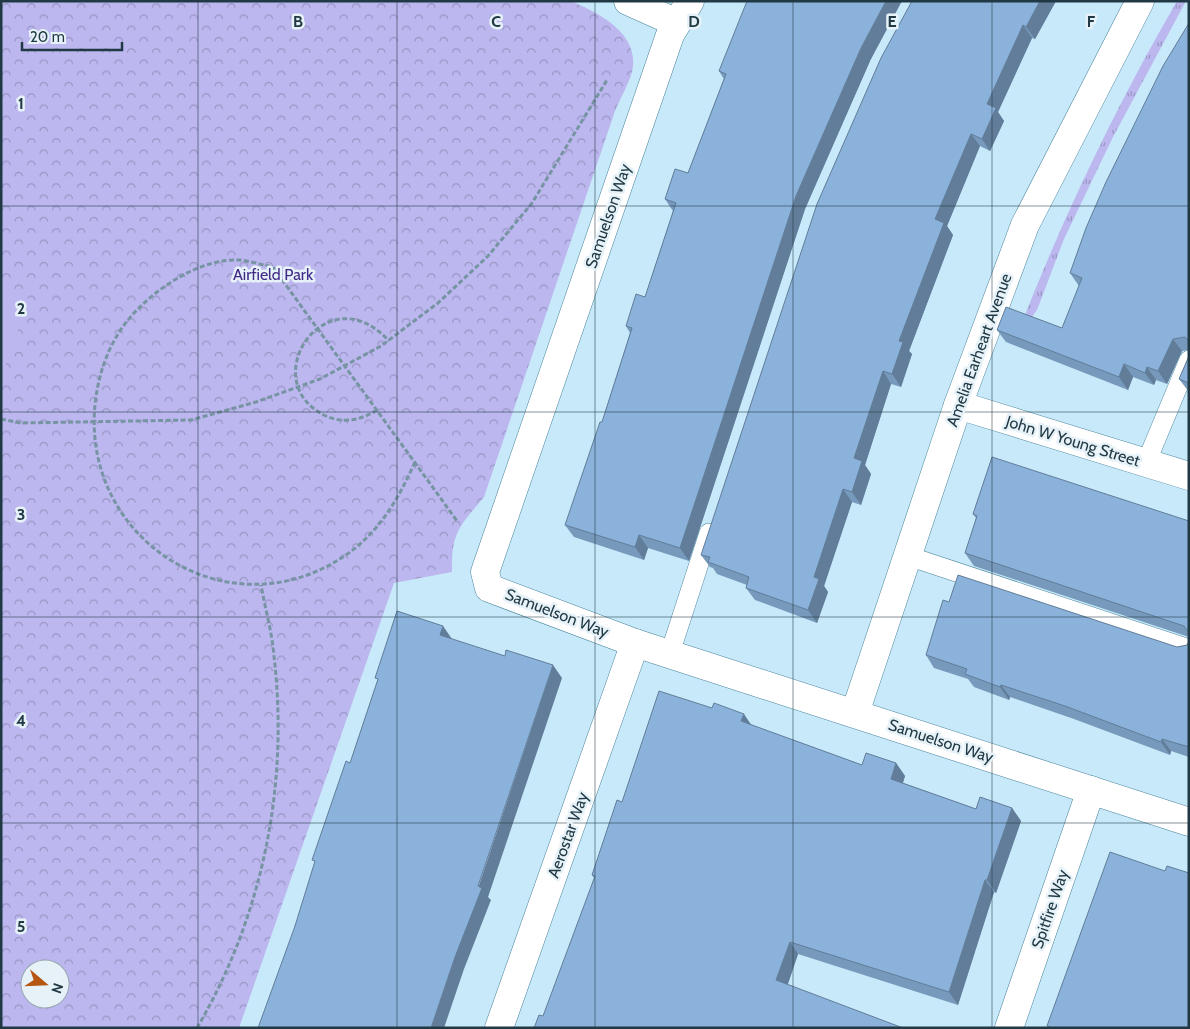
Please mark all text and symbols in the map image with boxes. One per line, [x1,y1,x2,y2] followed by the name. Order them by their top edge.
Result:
[293,12,303,31] text: B
[491,12,501,31] text: C
[688,12,700,31] text: D
[887,12,897,31] text: E
[1087,12,1096,31] text: F
[22,20,122,52] scale bar
[30,28,65,46] text: 20 m
[18,94,24,113] text: 1
[581,161,635,271] street label: Samuelson Way
[233,265,314,284] park label: Airfield Park
[942,271,1016,429] street label: Amelia Earheart Avenue
[17,299,25,318] text: 2
[1003,411,1143,471] street label: John W Young Street
[17,505,25,524] text: 3
[503,585,611,641] street label: Samuelson Way
[16,711,26,730] text: 4
[886,715,996,767] street label: Samuelson Way
[544,790,592,880] street label: Aerostar Way
[1028,867,1072,951] street label: Spitfire Way
[17,917,25,936] text: 5
[20,959,70,1009] north arrow
[47,981,67,996] text: N

